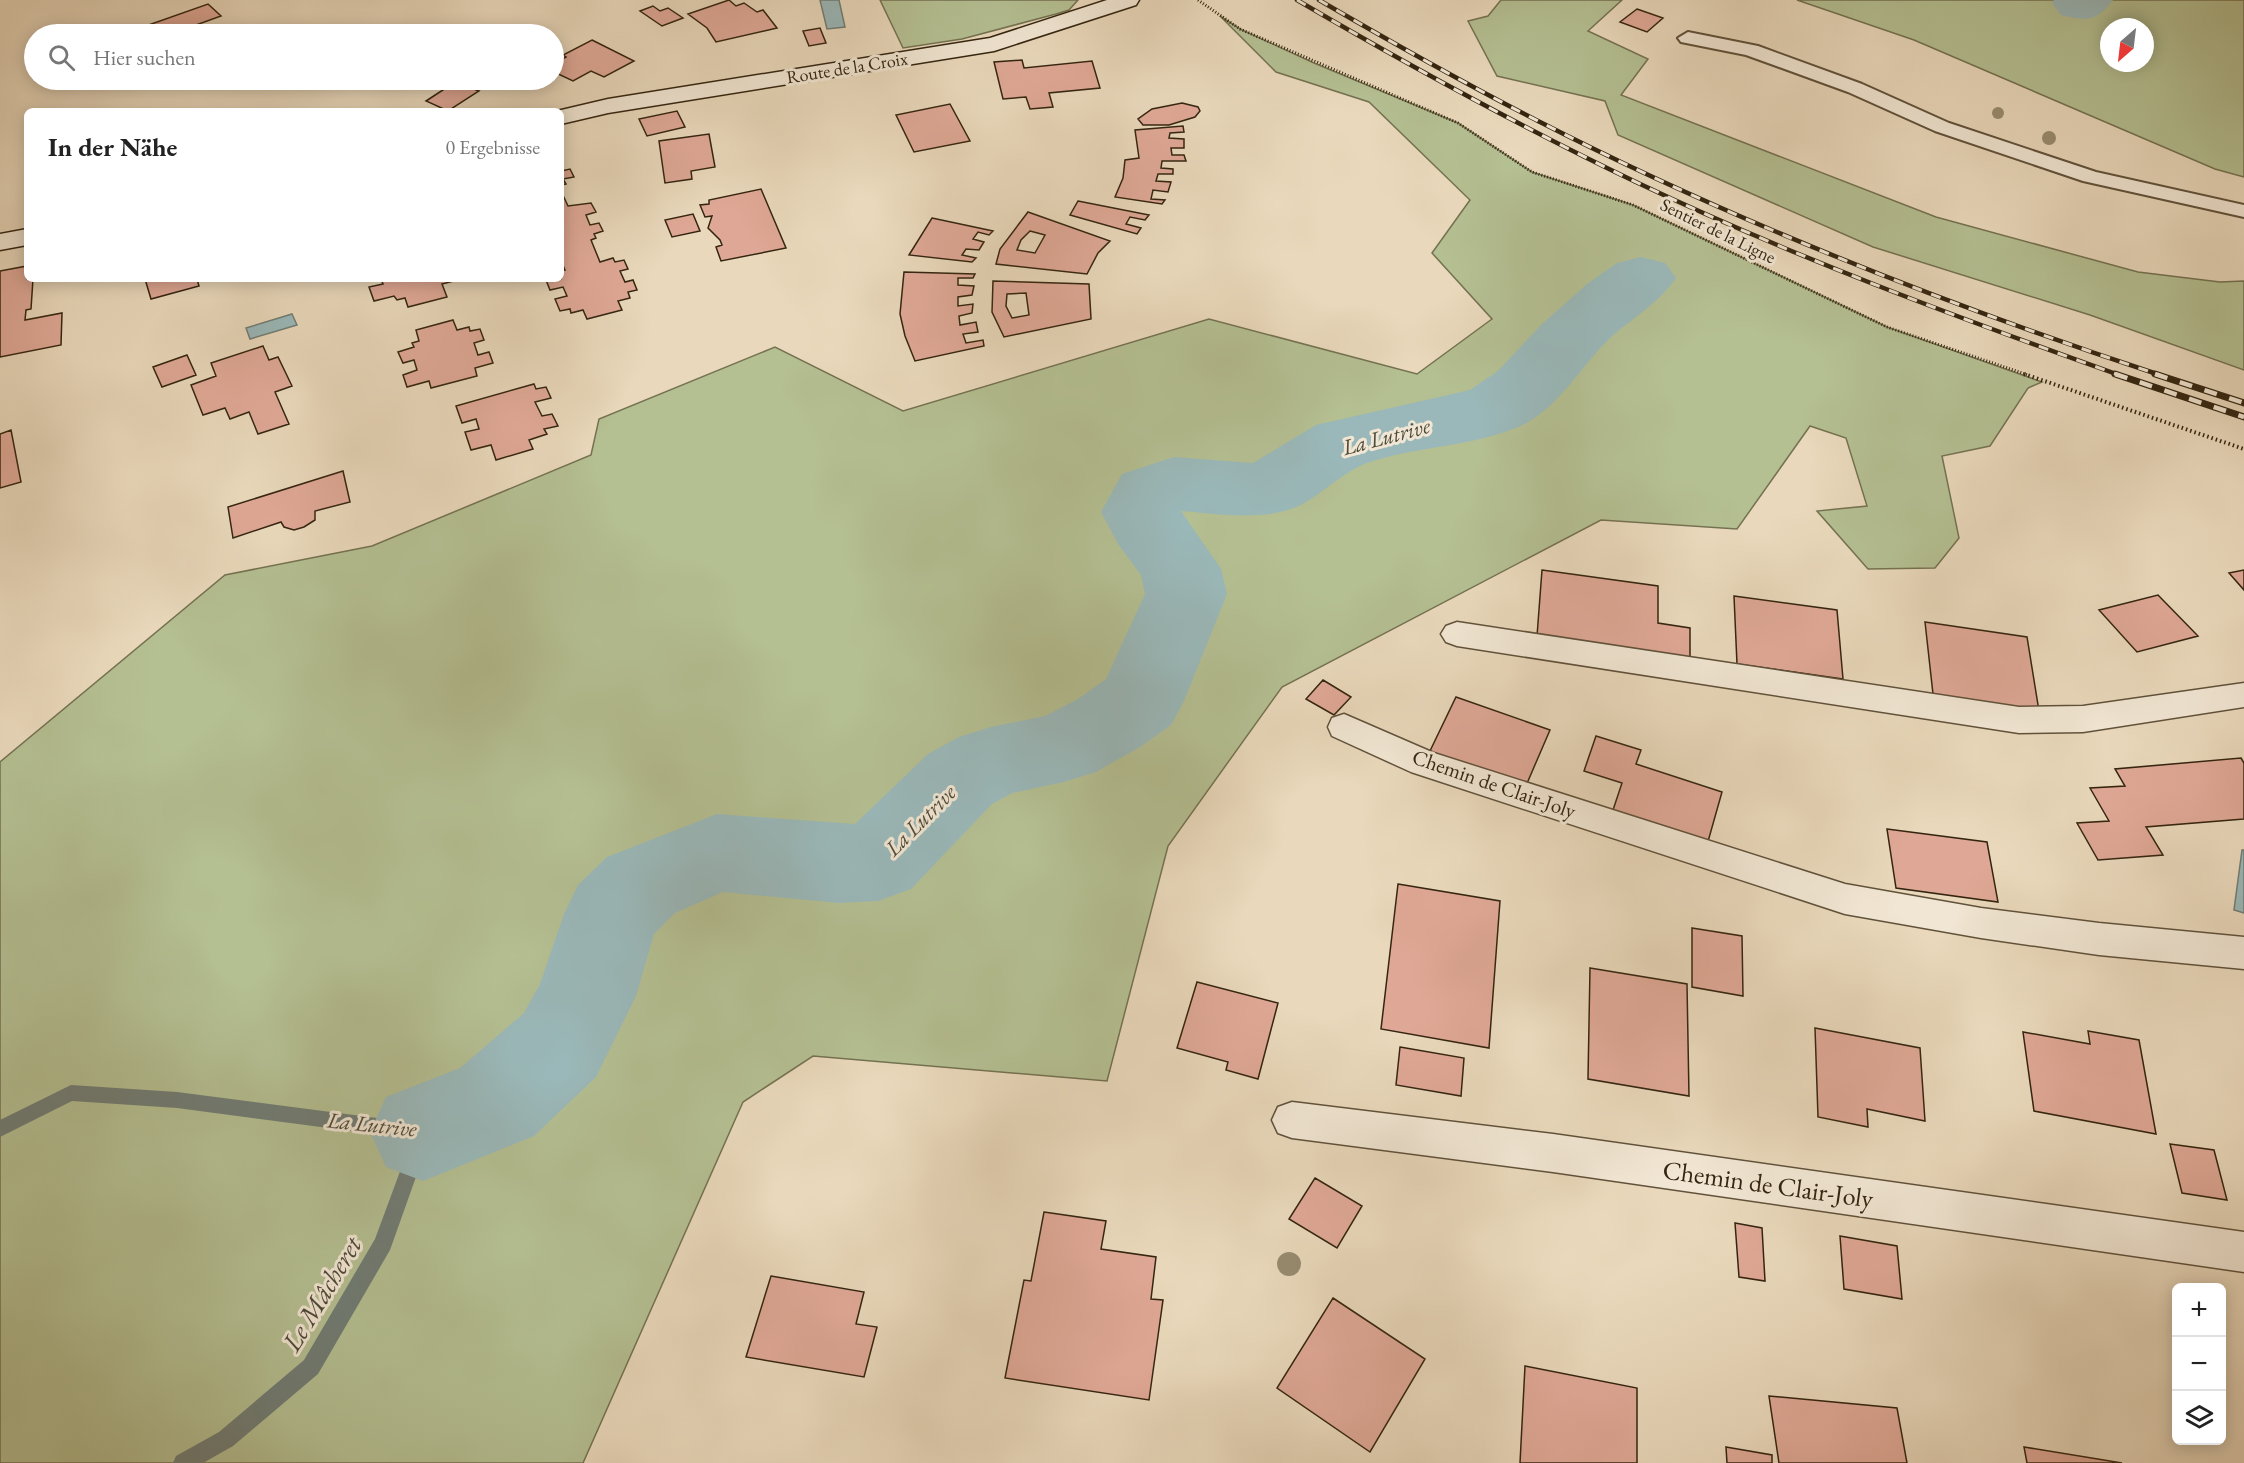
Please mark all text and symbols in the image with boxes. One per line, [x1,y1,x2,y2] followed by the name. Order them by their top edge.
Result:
[2100,18,2154,72] north arrow
[24,24,564,90] search box
[45,41,78,74] icon: search
[93,43,196,72] text: Hier suchen
[785,47,909,88] street label: Route de la Croix
[48,130,177,164] text: In der Nähe
[445,134,540,160] text: 0 Ergebnisse
[1657,193,1780,268] street label: Sentier de la Ligne
[1338,411,1434,462] water label: La Lutrive
[1409,743,1580,824] street label: Chemin de Clair-Joly
[878,778,963,863] water label: La Lutrive
[325,1105,419,1144] water label: La Lutrive
[1661,1152,1876,1216] street label: Chemin de Clair-Joly
[273,1229,370,1358] water label: Le Mâcheret
[2172,1283,2226,1445] map controls
[2172,1283,2226,1337] button: +
[2172,1337,2226,1391] button: −
[2172,1391,2226,1445] button: layers

